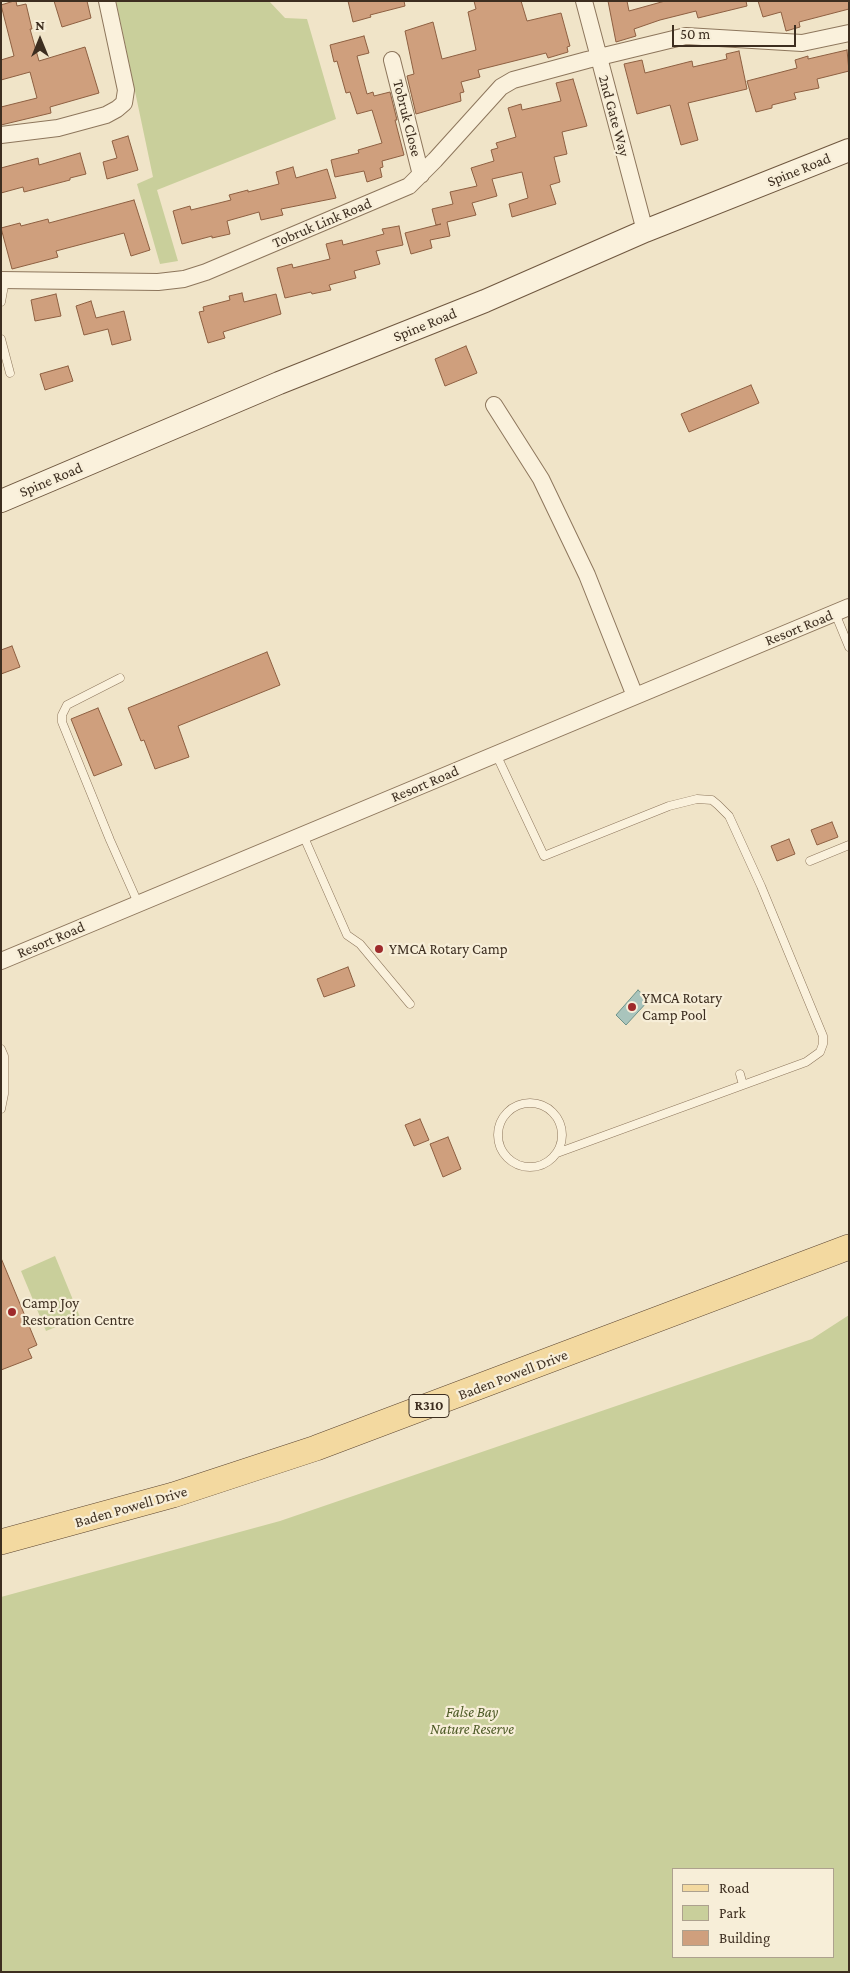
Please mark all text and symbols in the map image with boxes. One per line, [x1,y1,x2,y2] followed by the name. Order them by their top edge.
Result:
[15,15,65,65] north arrow
[675,15,799,47] scale bar
[35,17,45,33] text: N
[680,26,710,42] text: 50 m
[595,73,633,159] street label: 2nd Gate Way
[389,78,425,158] street label: Tobruk Close
[765,149,833,191] street label: Spine Road
[270,194,374,252] street label: Tobruk Link Road
[391,304,459,346] street label: Spine Road
[17,459,85,501] street label: Spine Road
[762,606,836,650] street label: Resort Road
[389,762,461,806] street label: Resort Road
[15,918,87,962] street label: Resort Road
[389,940,508,958] place label: YMCA Rotary Camp
[373,943,385,955] marker: YMCA Rotary Camp
[642,989,722,1024] place label: YMCA Rotary Camp Pool
[626,1001,638,1013] marker: YMCA Rotary Camp Pool
[22,1294,134,1329] place label: Camp Joy Restoration Centre
[6,1306,18,1318] marker: Camp Joy Restoration Centre
[456,1346,570,1404] street label: Baden Powell Drive
[409,1394,449,1418] road number: R310
[73,1482,189,1532] street label: Baden Powell Drive
[430,1703,514,1738] park label: False Bay Nature Reserve
[672,1868,835,1958] legend
[719,1880,749,1896] text: Road
[719,1905,746,1921] text: Park
[719,1930,770,1946] text: Building

